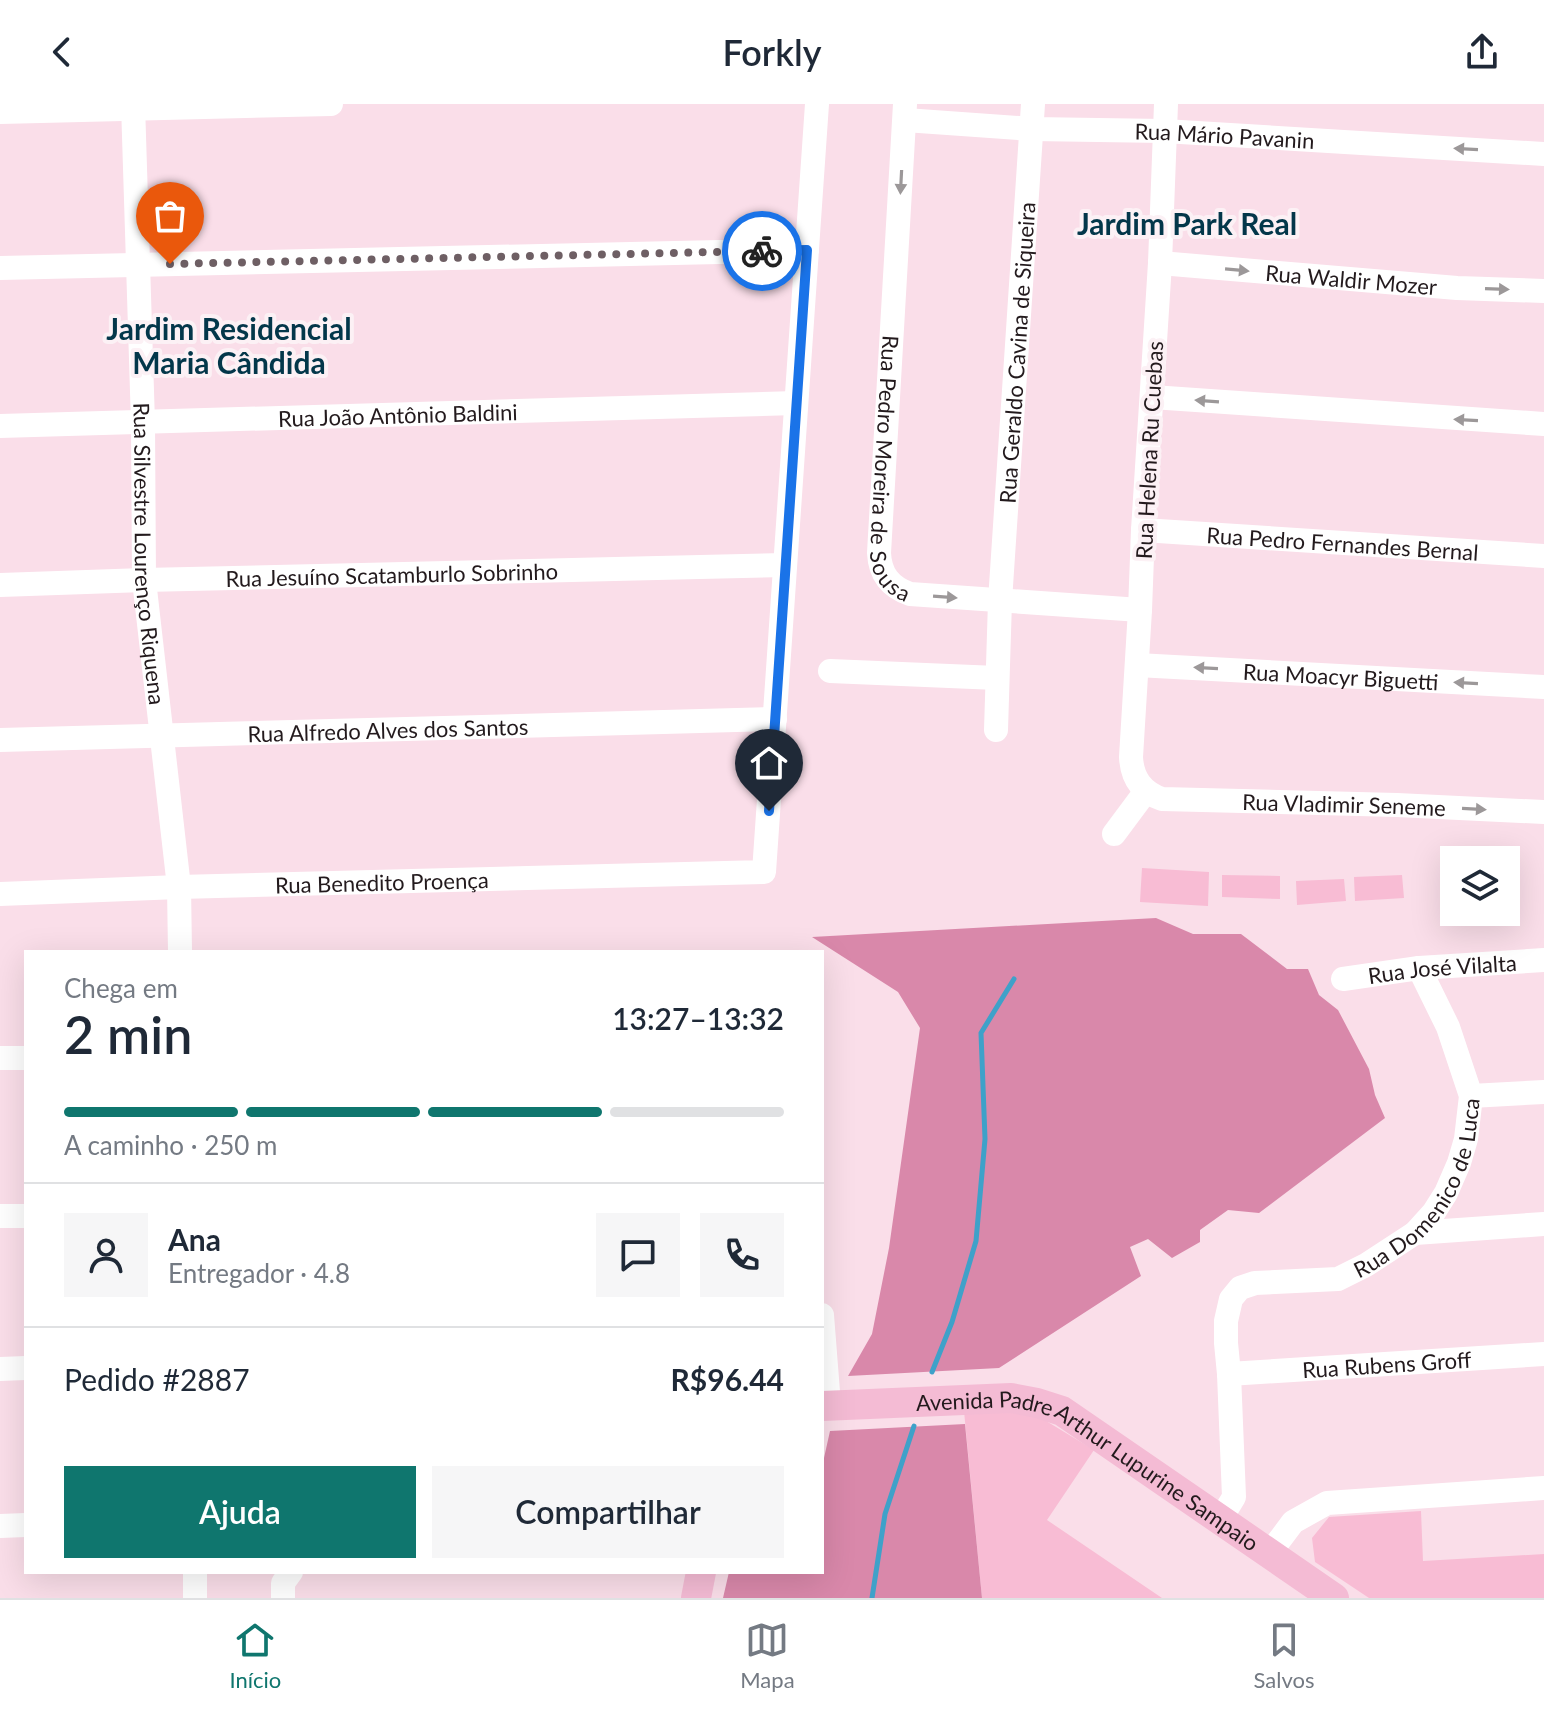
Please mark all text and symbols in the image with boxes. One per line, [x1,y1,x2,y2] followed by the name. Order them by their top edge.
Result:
[40,30,84,74] icon: back
[723,30,821,74] text: Forkly
[1460,30,1504,74] icon: share
[1134,117,1315,154] street label: Rua Mário Pavanin
[1453,142,1478,155] one-way arrow
[894,170,907,195] one-way arrow
[136,182,204,264] pin
[148,194,192,238] icon: bag
[993,201,1040,504] street label: Rua Geraldo Cavina de Siqueira
[1077,205,1297,241] district label: Jardim Park Real
[722,211,802,291] courier
[740,229,784,273] icon: bike
[1264,258,1438,300] street label: Rua Waldir Mozer
[1225,264,1250,277] one-way arrow
[1485,283,1510,296] one-way arrow
[106,310,352,380] district label: Jardim Residencial Maria Cândida
[865,335,915,606] street label: Rua Pedro Moreira de Sousa
[1130,340,1168,560] street label: Rua Helena Ru Cuebas
[1194,394,1219,407] one-way arrow
[278,398,518,431] street label: Rua João Antônio Baldini
[129,402,172,706] street label: Rua Silvestre Lourenço Riquena
[1453,413,1478,426] one-way arrow
[1206,521,1479,565] street label: Rua Pedro Fernandes Bernal
[225,557,558,592] street label: Rua Jesuíno Scatamburlo Sobrinho
[933,591,958,604] one-way arrow
[1242,657,1439,695] street label: Rua Moacyr Biguetti
[1193,662,1219,675] one-way arrow
[1453,676,1478,689] one-way arrow
[247,712,529,747] street label: Rua Alfredo Alves dos Santos
[735,729,803,811] pin
[747,741,791,785] icon: home
[1242,788,1446,821] street label: Rua Vladimir Seneme
[1462,802,1487,815] one-way arrow
[1440,846,1520,926] map controls
[1440,846,1520,926] button: layers
[275,866,489,898] street label: Rua Benedito Proença
[1366,948,1518,989] street label: Rua José Vilalta
[64,972,178,1004] text: Chega em
[612,1000,784,1036] text: 13:27–13:32
[64,1003,192,1065] text: 2 min
[1349,1096,1484,1283] street label: Rua Domenico de Luca
[64,1129,277,1161] text: A caminho · 250 m
[64,1213,148,1297] button: person
[596,1213,680,1297] button: chat
[700,1213,784,1297] button: phone
[168,1221,221,1257] text: Ana
[168,1257,350,1289] text: Entregador · 4.8
[1301,1345,1472,1383] street label: Rua Rubens Groff
[64,1361,250,1397] text: Pedido #2887
[671,1361,784,1397] text: R$96.44
[915,1384,1264,1556] street label: Avenida Padre Arthur Lupurine Sampaio
[64,1466,416,1558] button: Ajuda
[432,1466,784,1558] button: Compartilhar
[229,1618,281,1693] tab: Início
[740,1618,795,1693] tab: Mapa
[1254,1618,1314,1693] tab: Salvos

